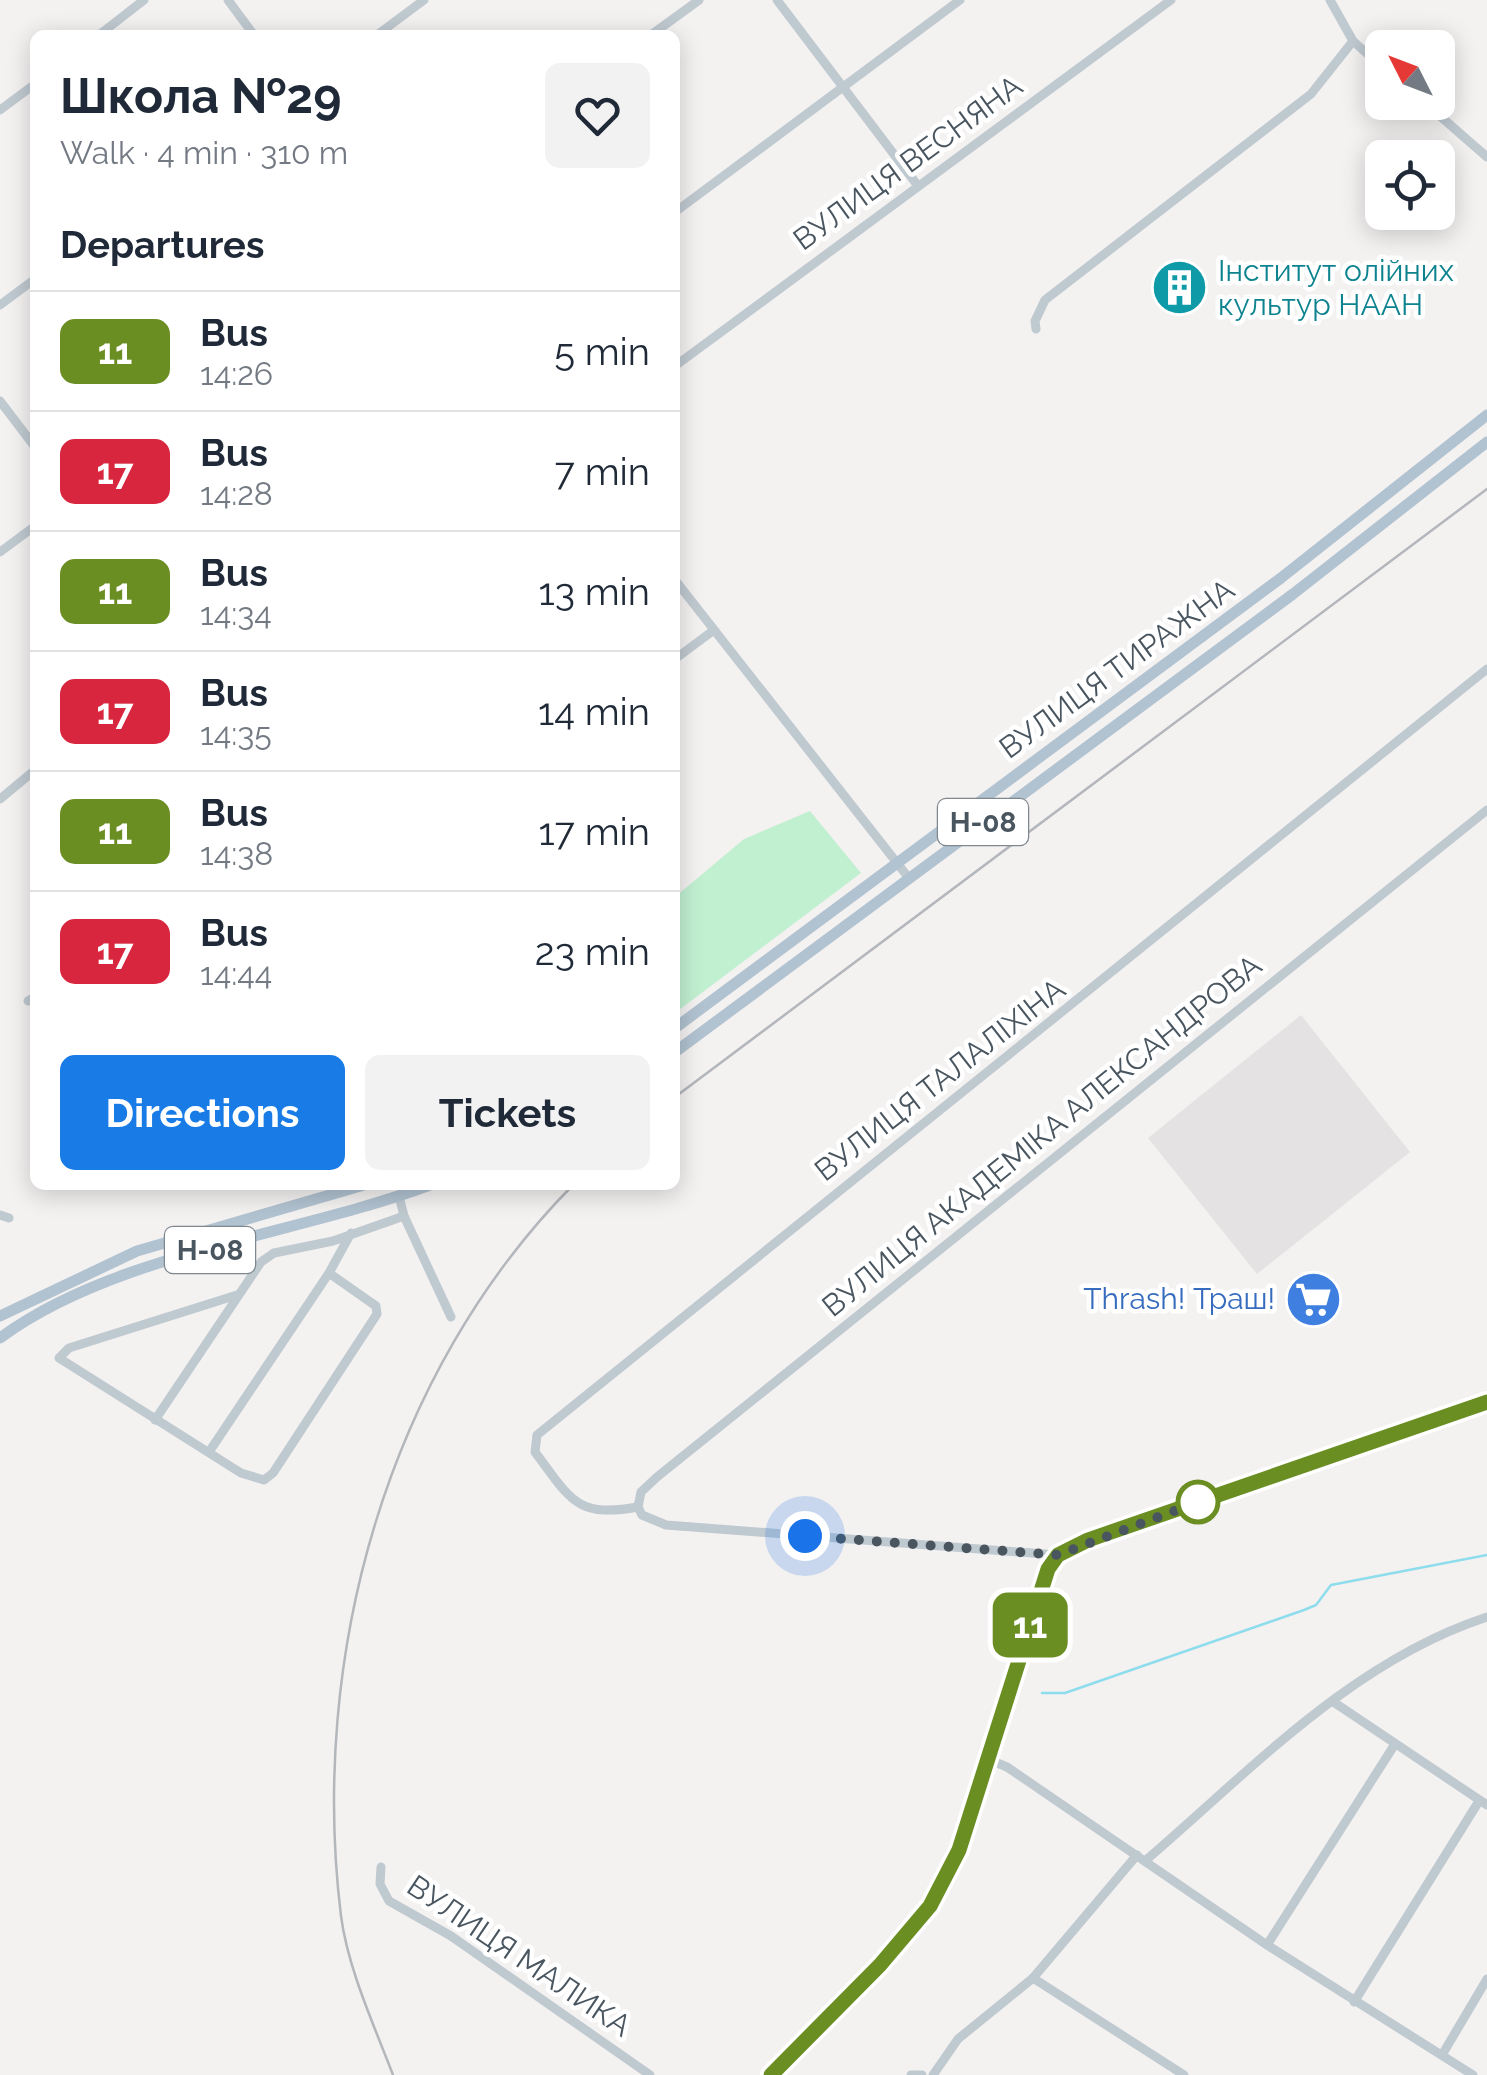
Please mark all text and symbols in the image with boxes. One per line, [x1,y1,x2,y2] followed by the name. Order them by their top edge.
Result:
[1365,30,1455,120] north arrow
[1365,30,1455,230] map controls
[545,63,650,168] button: heart
[60,68,341,124] text: Школа №29
[787,68,1029,257] street label: ВУЛИЦЯ ВЕСНЯНА
[60,134,348,171] text: Walk · 4 min · 310 m
[1365,140,1455,230] button: locate
[60,222,265,267] text: Departures
[1218,253,1454,322] place label: Інститут олійних культур НААН
[1149,258,1209,318] building icon: Інститут олійних культур НААН
[200,310,268,355] text: Bus
[554,329,650,374] text: 5 min
[98,331,132,372] text: 11
[200,355,273,392] text: 14:26
[200,430,268,475] text: Bus
[555,449,650,494] text: 7 min
[97,451,133,492] text: 17
[200,475,273,512] text: 14:28
[200,550,268,595] text: Bus
[538,569,650,614] text: 13 min
[98,571,132,612] text: 11
[993,572,1241,765] street label: ВУЛИЦЯ ТИРАЖНА
[200,595,272,632] text: 14:34
[200,670,268,715] text: Bus
[538,689,650,734] text: 14 min
[97,691,133,732] text: 17
[200,715,272,752] text: 14:35
[200,790,268,835] text: Bus
[938,799,1028,845] road number: Н-08
[539,809,650,854] text: 17 min
[98,811,132,852] text: 11
[200,835,273,872] text: 14:38
[200,910,268,955] text: Bus
[535,929,650,974] text: 23 min
[97,931,133,972] text: 17
[815,948,1268,1324] street label: ВУЛИЦЯ АКАДЕМІКА АЛЕКСАНДРОВА
[200,955,272,992] text: 14:44
[808,971,1072,1188] street label: ВУЛИЦЯ ТАЛАЛІХІНА
[60,1055,345,1170] button: Directions
[365,1055,650,1170] button: Tickets
[165,1227,255,1273] road number: Н-08
[1284,1269,1344,1329] supermarket icon: Thrash! Траш!
[1083,1281,1275,1316] place label: Thrash! Траш!
[1177,1481,1219,1523] unlabelled marker
[780,1511,830,1561] your location
[985,1592,1075,1658] line badge: 11
[1013,1605,1047,1646] text: 11
[401,1868,638,2043] street label: ВУЛИЦЯ МАЛИКА

